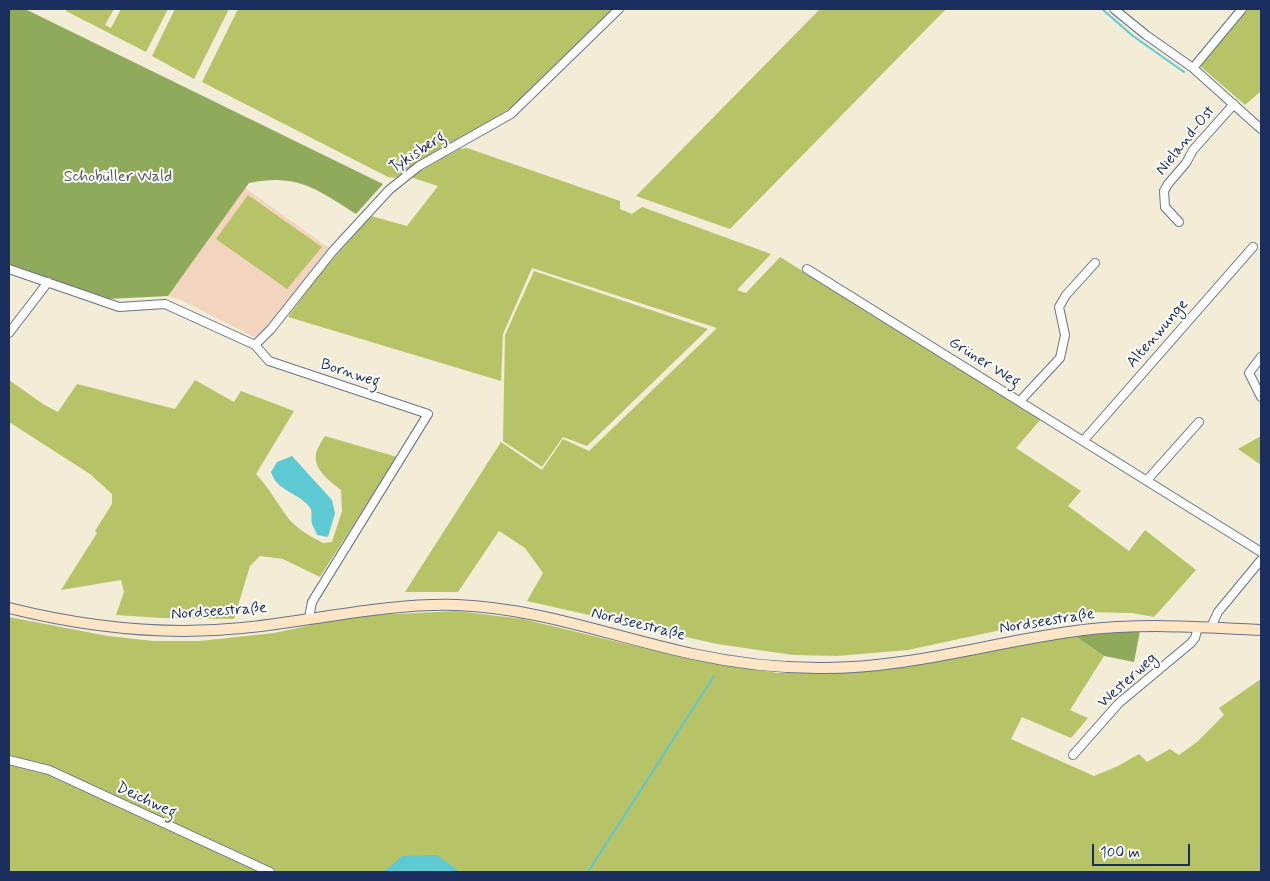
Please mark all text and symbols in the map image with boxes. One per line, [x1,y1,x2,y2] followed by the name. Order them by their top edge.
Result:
[1152,102,1220,180] street label: Nieland-Ost
[386,128,450,178] street label: Tykisberg
[64,168,172,188] park label: Schobüller Wald
[1123,296,1193,372] street label: Altenwunge
[945,333,1023,393] street label: Grüner Weg
[318,355,382,393] street label: Bornweg
[170,599,268,625] street label: Nordseestraße
[589,604,687,646] street label: Nordseestraße
[998,605,1096,639] street label: Nordseestraße
[1094,649,1162,713] street label: Westerweg
[113,779,179,823] street label: Deichweg
[1095,834,1192,866] scale bar
[1100,843,1140,863] text: 100 m

